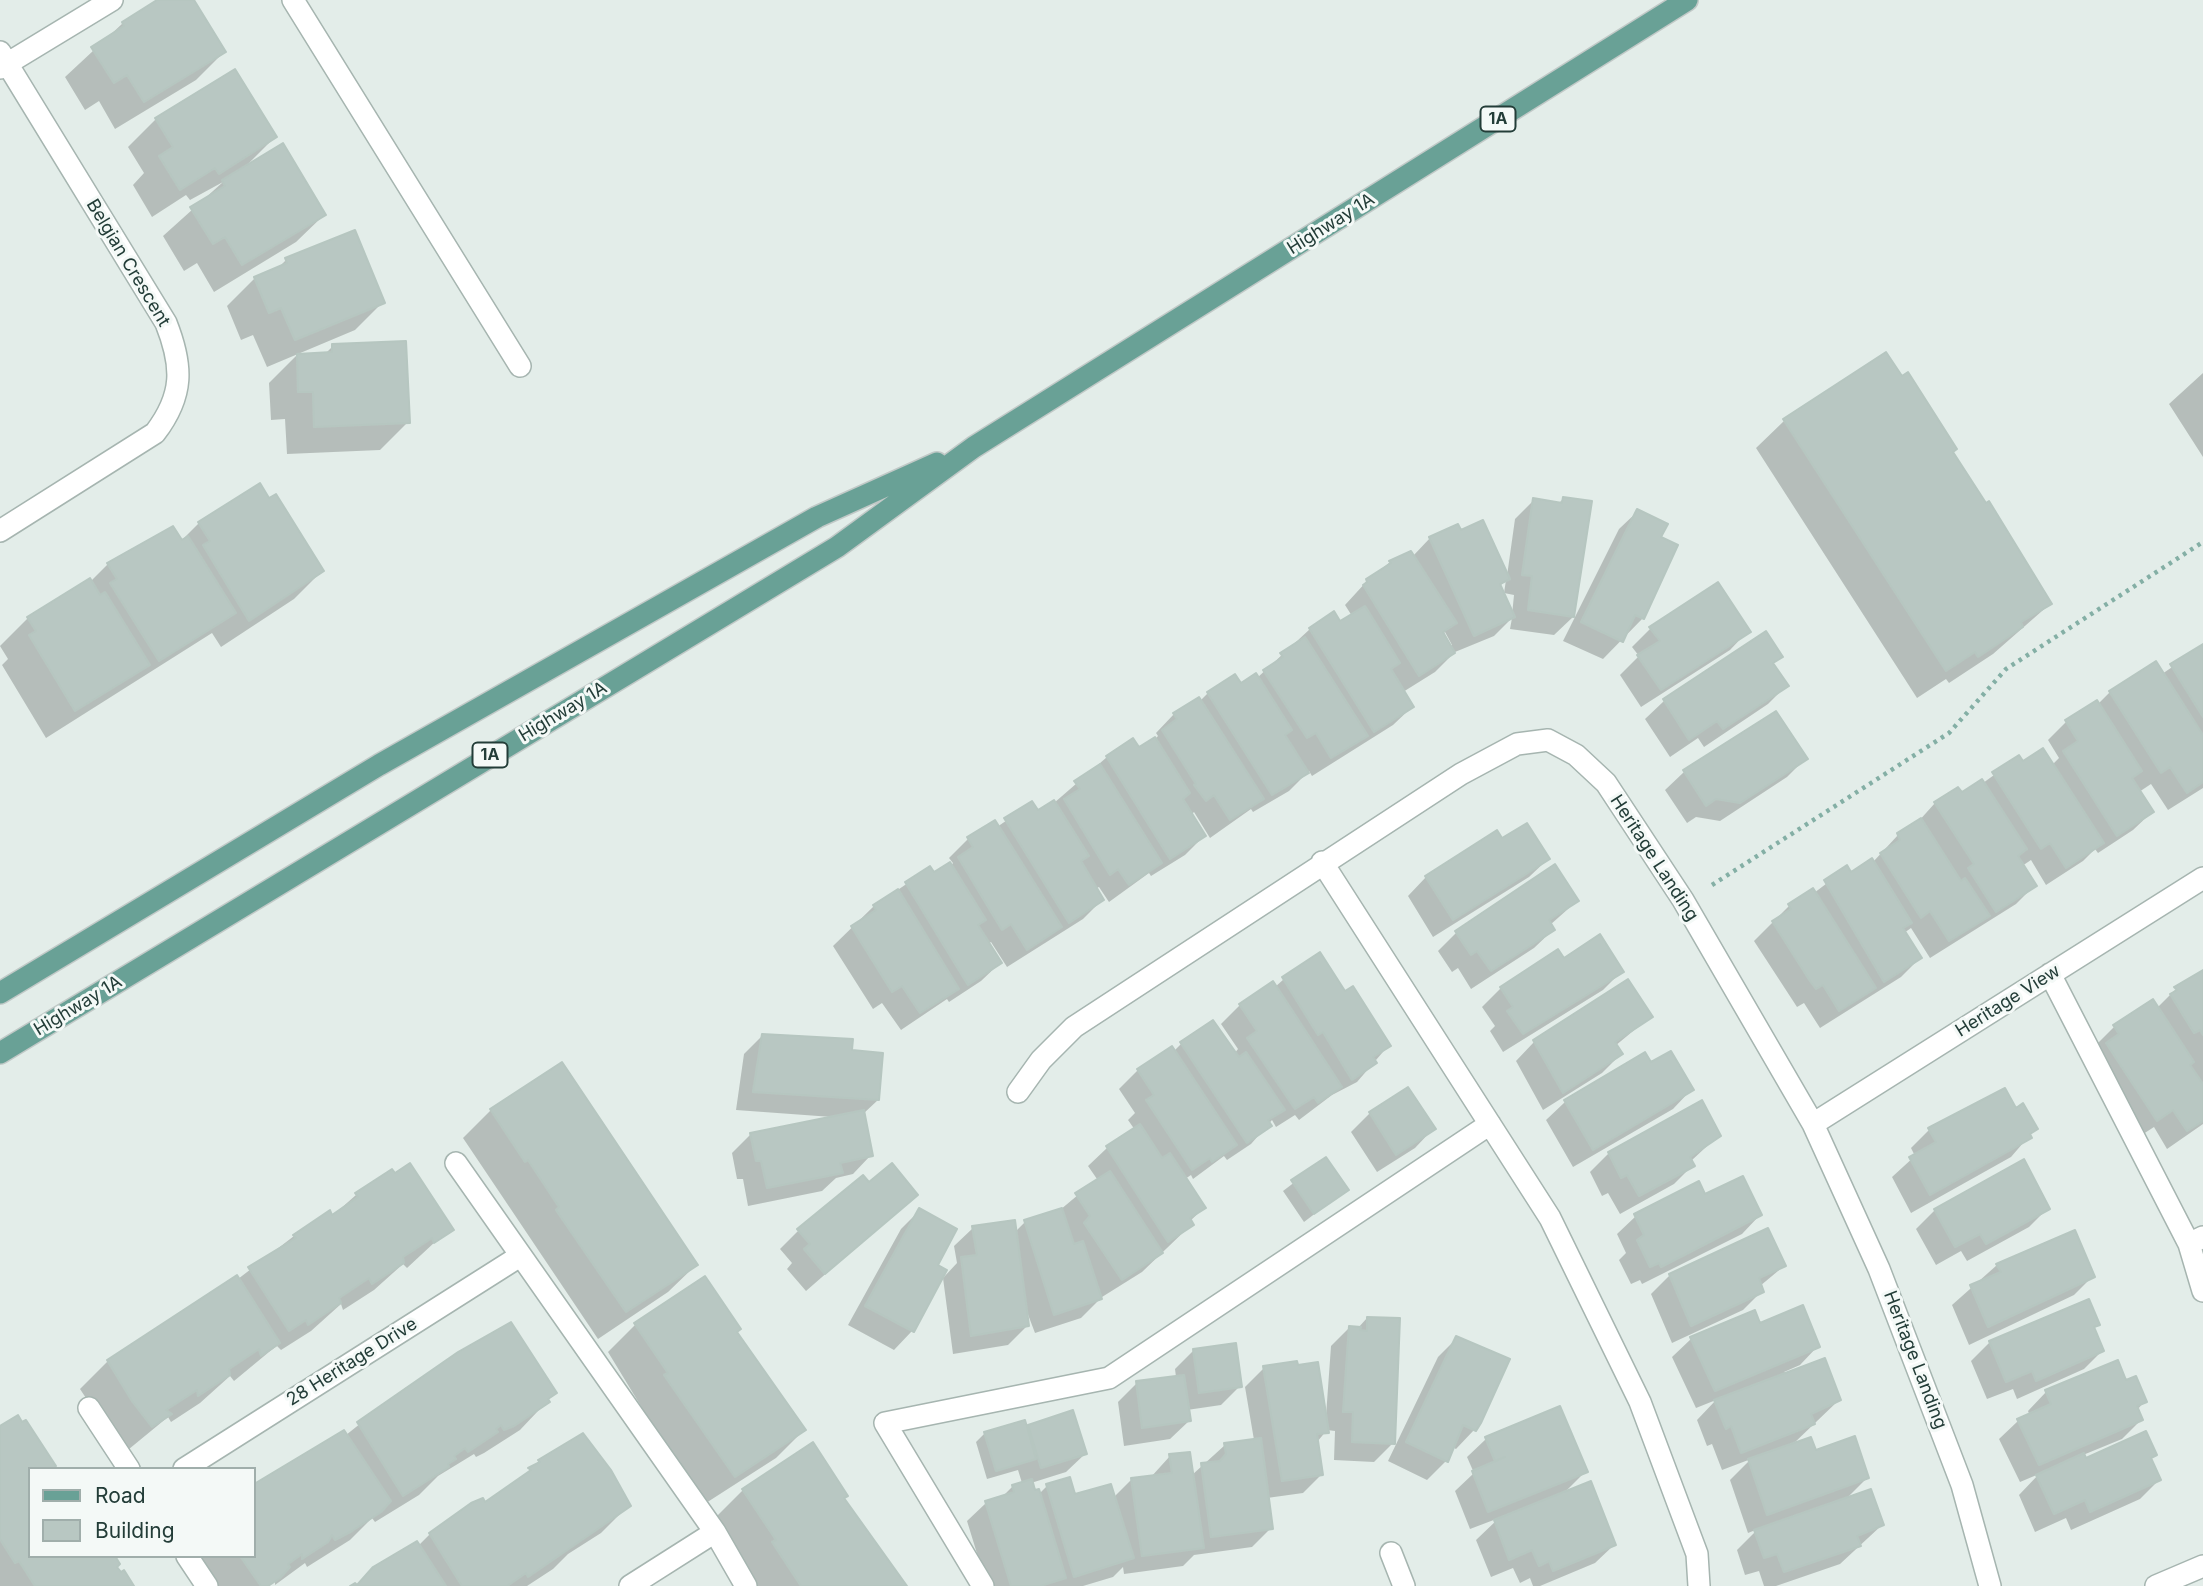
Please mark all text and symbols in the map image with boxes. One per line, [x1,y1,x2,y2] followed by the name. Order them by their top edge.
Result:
[1480,106,1516,132] road number: 1A
[1283,189,1379,259] street label: Highway 1A
[81,195,175,331] street label: Belgian Crescent
[515,677,611,747] street label: Highway 1A
[472,742,508,768] road number: 1A
[1605,791,1703,925] street label: Heritage Landing
[1952,960,2064,1042] street label: Heritage View
[30,971,126,1041] street label: Highway 1A
[1879,1288,1951,1432] street label: Heritage Landing
[283,1313,421,1411] street label: 28 Heritage Drive
[28,1467,256,1558] legend
[95,1483,146,1508] text: Road
[95,1518,175,1543] text: Building

